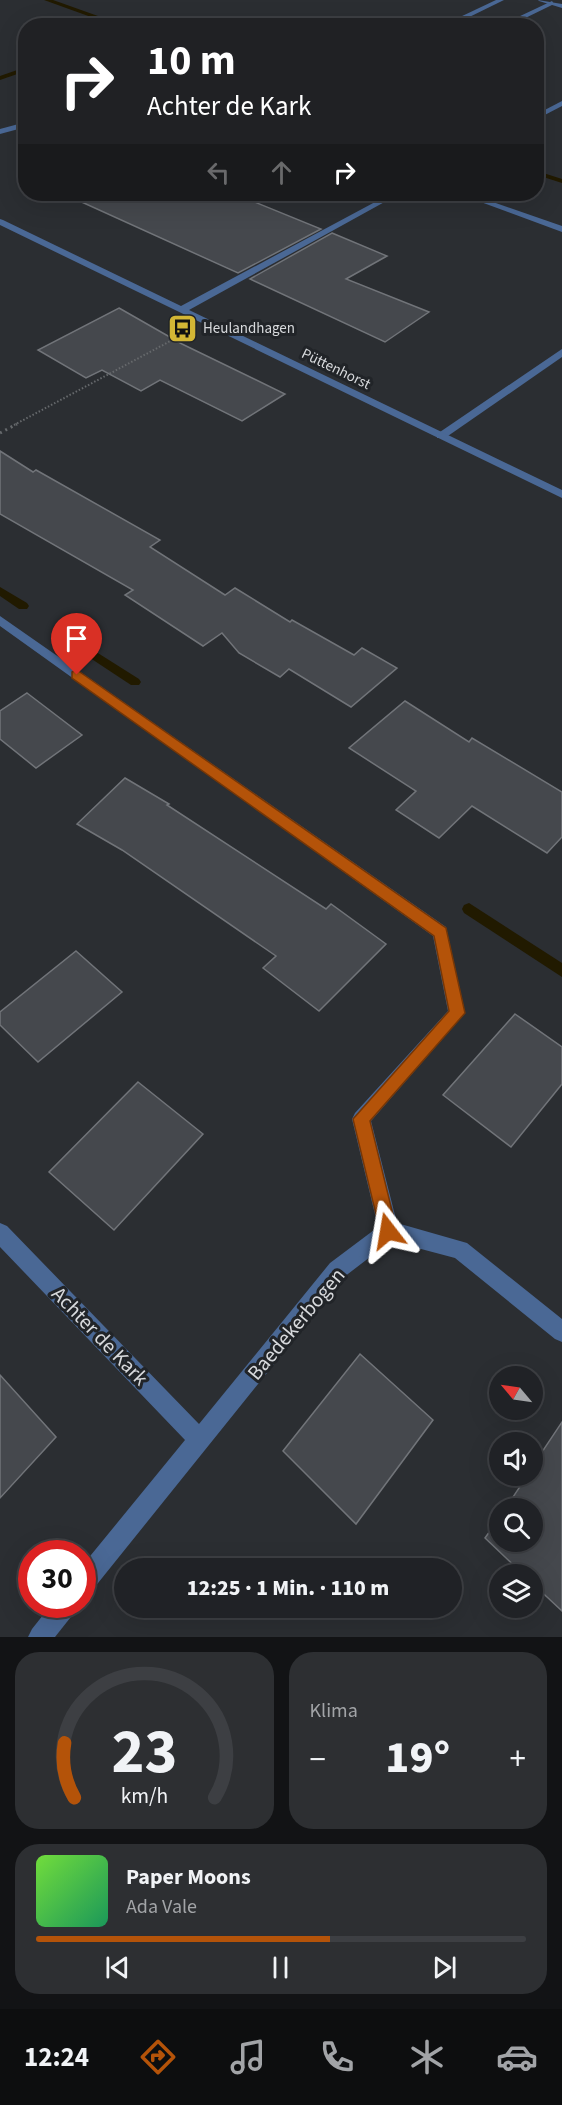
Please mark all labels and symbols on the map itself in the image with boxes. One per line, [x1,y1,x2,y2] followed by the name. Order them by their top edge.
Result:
[166,312,198,344] bus stop icon: Heulandhagen
[203,318,295,339] place label: Heulandhagen
[298,343,374,395] street label: Püttenhorst
[51,613,102,675] pin
[356,1199,420,1263] position arrow
[240,1261,352,1387] street label: Baedekerbogen
[45,1280,156,1393] street label: Achter de Kark
[489,1366,543,1420] north arrow
[18,1540,96,1618] speed limit sign: 30

